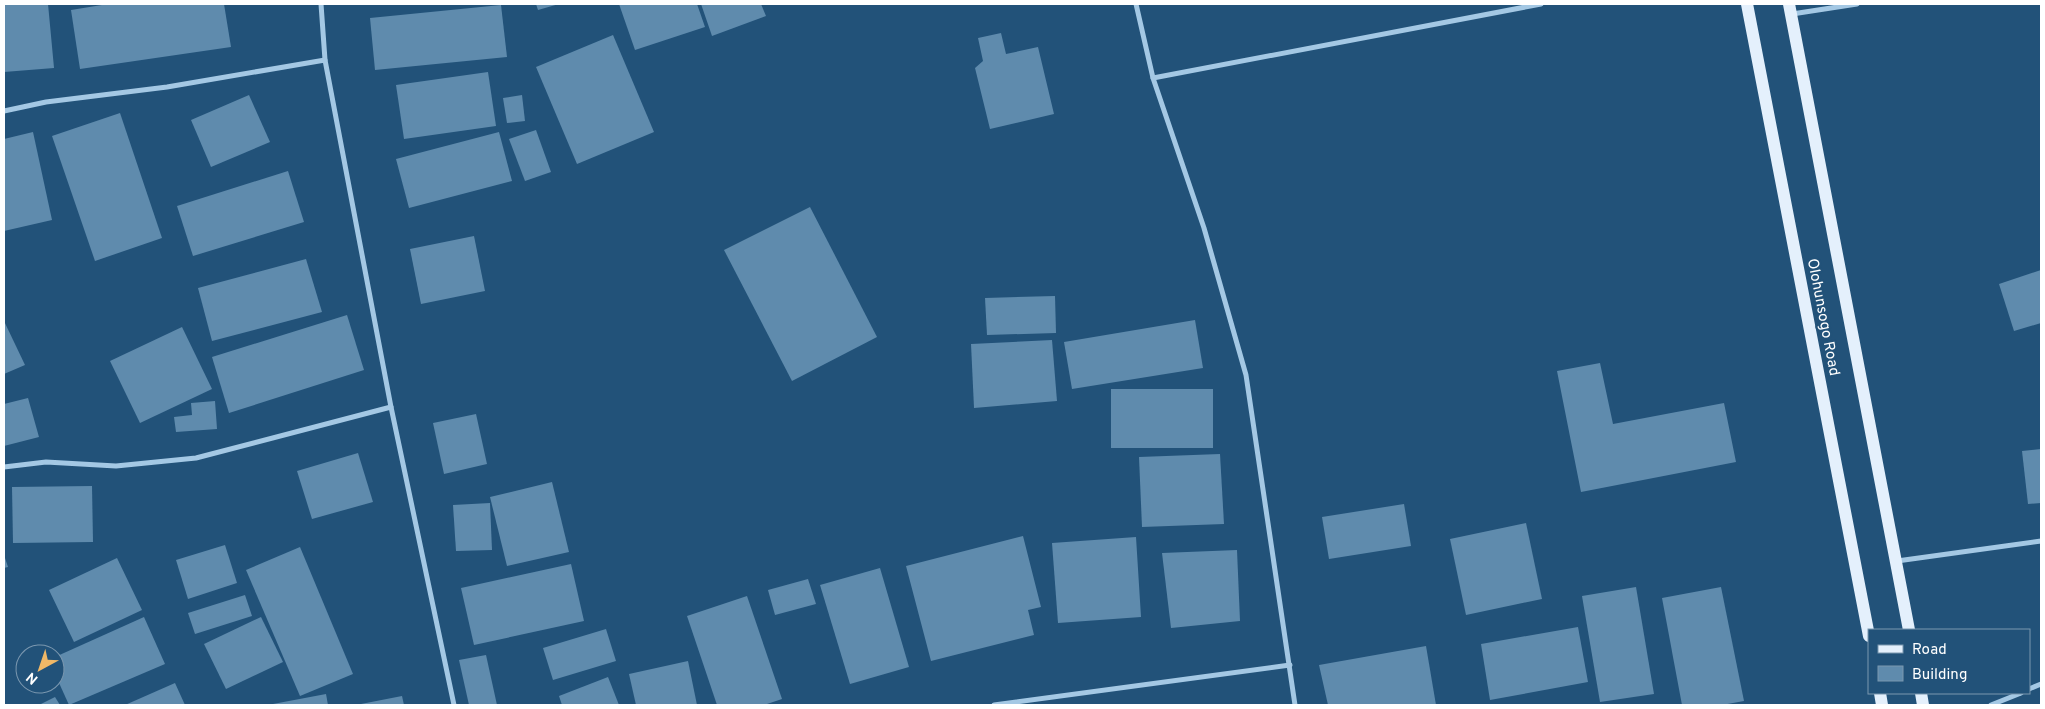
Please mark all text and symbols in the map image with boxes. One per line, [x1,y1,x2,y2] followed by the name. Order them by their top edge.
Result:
[1802,257,1843,378] street label: Olohunsogo Road
[1868,629,2030,694] legend
[1912,641,1947,660] text: Road
[15,644,65,694] north arrow
[1912,666,1967,685] text: Building
[23,668,42,688] text: N

